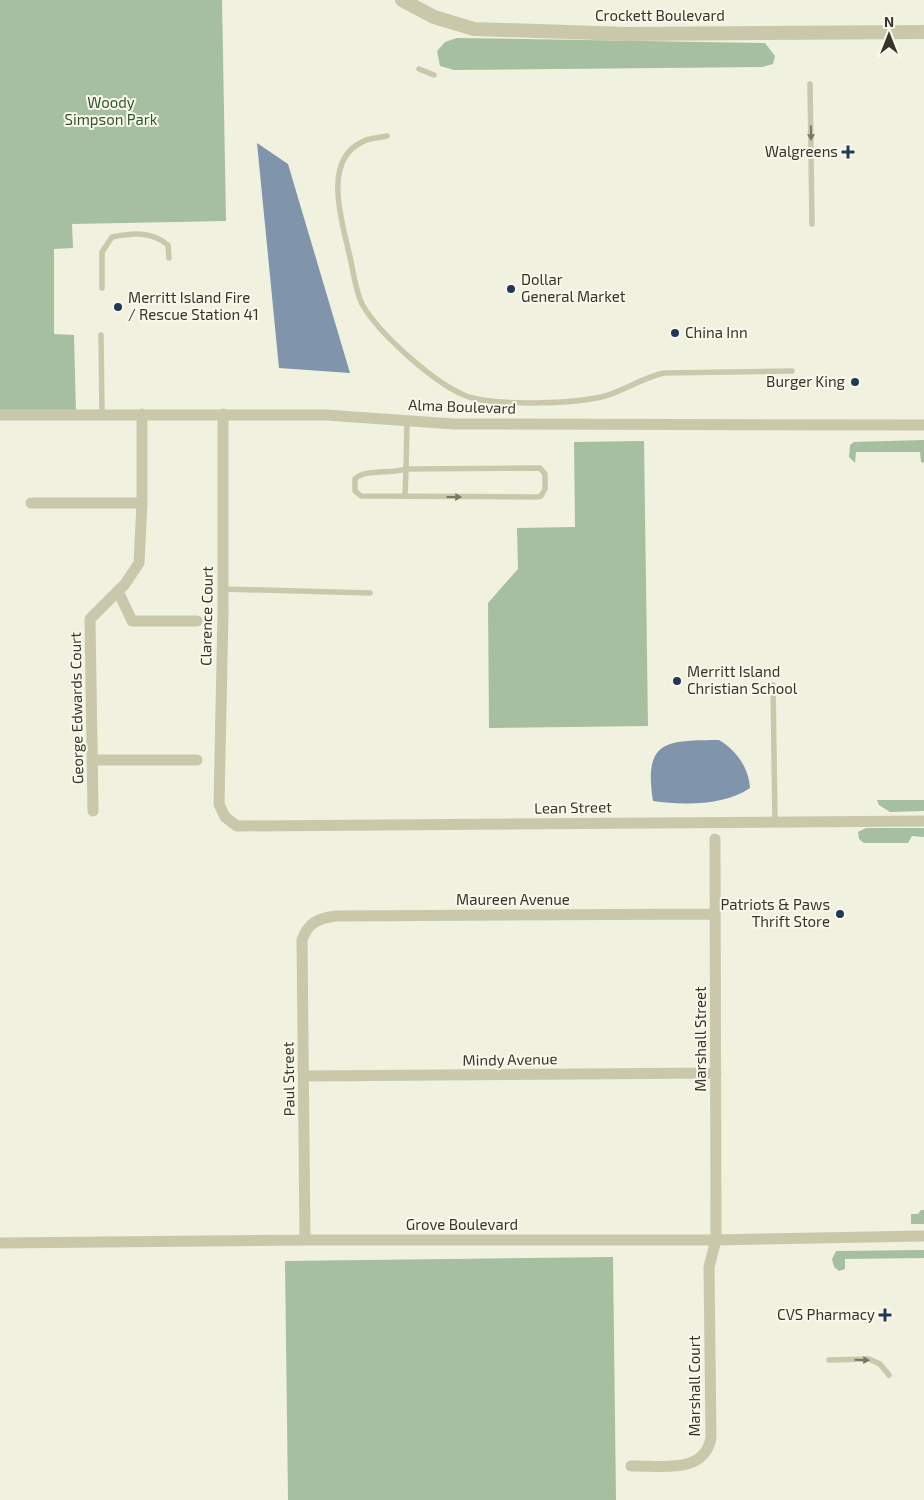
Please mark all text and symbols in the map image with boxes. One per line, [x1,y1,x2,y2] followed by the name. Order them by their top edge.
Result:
[595,6,725,24] street label: Crockett Boulevard
[864,10,914,60] north arrow
[884,13,894,30] text: N
[65,93,158,128] park label: Woody Simpson Park
[807,125,815,141] one-way arrow
[765,142,838,160] place label: Walgreens
[842,146,854,158] marker: Walgreens
[521,270,626,305] place label: Dollar General Market
[505,283,517,295] marker: Dollar General Market
[128,288,259,323] place label: Merritt Island Fire / Rescue Station 41
[112,301,124,313] marker: Merritt Island Fire / Rescue Station 41
[685,323,748,341] place label: China Inn
[669,327,681,339] marker: China Inn
[766,372,846,390] place label: Burger King
[849,376,861,388] marker: Burger King
[408,395,516,417] street label: Alma Boulevard
[446,493,462,501] one-way arrow
[196,566,216,666] street label: Clarence Court
[66,632,86,784] street label: George Edwards Court
[687,662,798,697] place label: Merritt Island Christian School
[671,675,683,687] marker: Merritt Island Christian School
[534,797,612,817] street label: Lean Street
[456,890,570,908] street label: Maureen Avenue
[720,895,830,930] place label: Patriots & Paws Thrift Store
[834,908,846,920] marker: Patriots & Paws Thrift Store
[691,986,709,1092] street label: Marshall Street
[278,1041,298,1117] street label: Paul Street
[462,1049,558,1069] street label: Mindy Avenue
[406,1215,518,1233] street label: Grove Boulevard
[777,1305,875,1323] place label: CVS Pharmacy
[879,1309,891,1321] marker: CVS Pharmacy
[685,1335,703,1437] street label: Marshall Court
[854,1356,870,1364] one-way arrow

